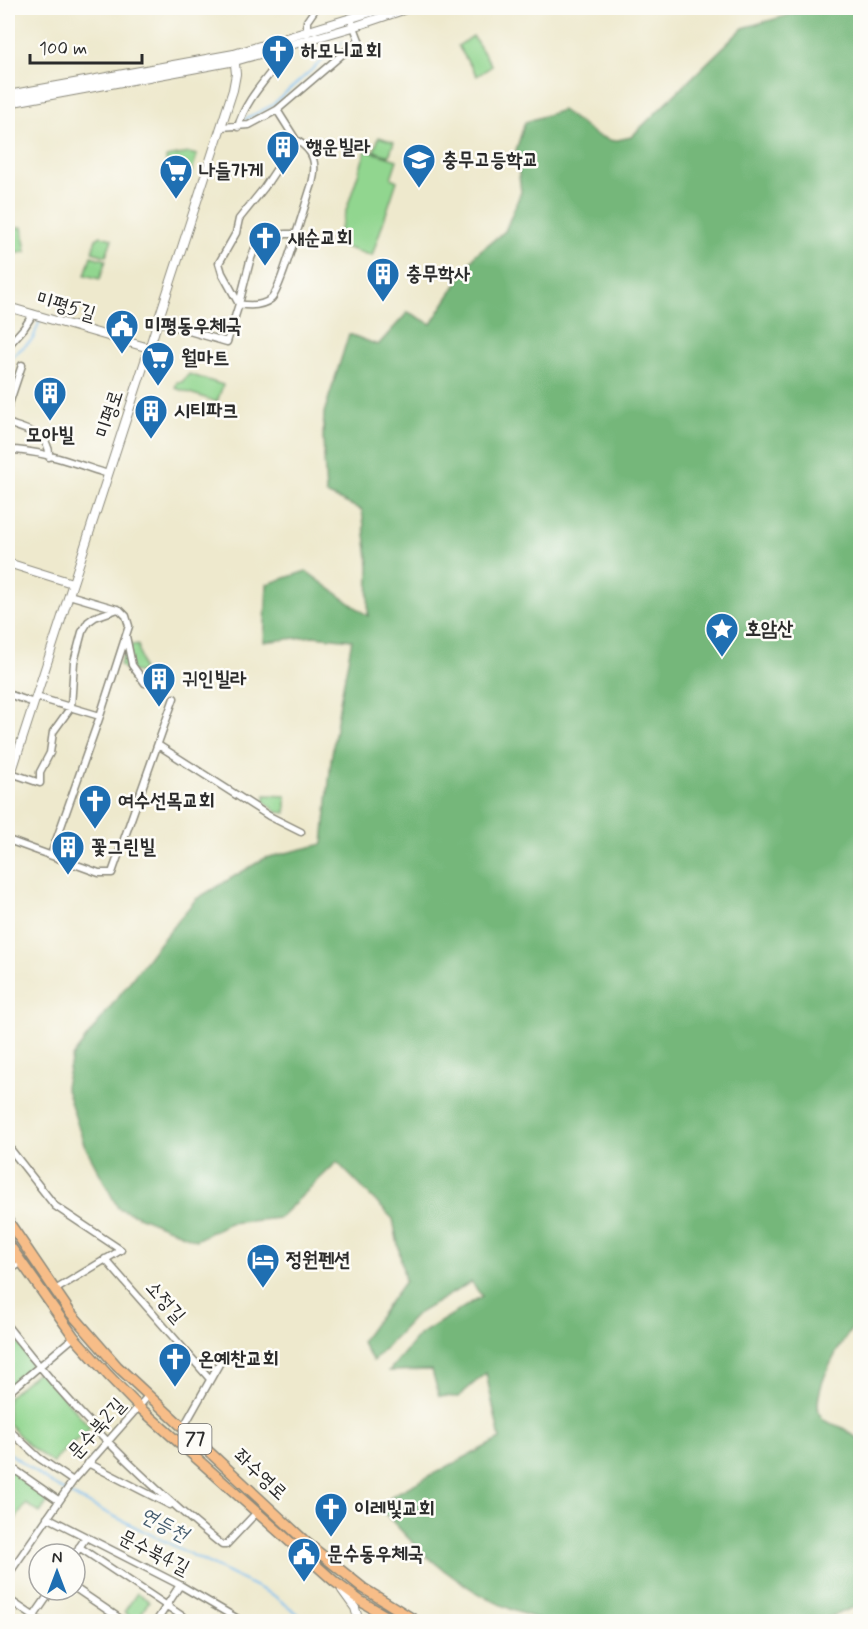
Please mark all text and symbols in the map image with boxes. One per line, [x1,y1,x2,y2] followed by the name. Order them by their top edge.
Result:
[30,27,142,65] scale bar
[260,33,296,80] church icon: 하모니교회
[39,37,87,61] text: 100 m
[301,38,381,65] place label: 하모니교회
[265,129,301,176] building icon: 행운빌라
[305,134,371,161] place label: 행운빌라
[401,142,437,189] school or university icon: 충무고등학교
[442,147,539,174] place label: 충무고등학교
[158,153,194,200] supermarket icon: 나들가게
[199,158,263,185] place label: 나들가게
[247,220,283,267] church icon: 새순교회
[287,225,352,252] place label: 새순교회
[365,256,401,303] building icon: 충무학사
[406,261,470,288] place label: 충무학사
[33,286,99,328] street label: 미평5길
[104,308,140,355] public building icon: 미평동우체국
[145,313,242,340] place label: 미평동우체국
[140,340,176,387] supermarket icon: 월마트
[181,345,229,372] place label: 월마트
[32,375,68,422] building icon: 모아빌
[90,387,130,441] street label: 미평로
[133,393,169,440] building icon: 시티파크
[174,398,238,425] place label: 시티파크
[26,422,75,449] place label: 모아빌
[704,611,740,658] place icon: 호암산
[745,616,793,643] place label: 호암산
[141,661,177,708] building icon: 귀인빌라
[182,666,247,693] place label: 귀인빌라
[77,783,113,830] church icon: 여수선목교회
[118,788,215,815] place label: 여수선목교회
[50,829,86,876] building icon: 꽃그린빌
[91,834,156,861] place label: 꽃그린빌
[245,1242,281,1289] hotel icon: 정원펜션
[286,1247,350,1274] place label: 정원펜션
[139,1275,191,1329] street label: 소정길
[157,1341,193,1388] church icon: 온예찬교회
[198,1346,278,1373] place label: 온예찬교회
[62,1392,132,1466] street label: 문수북2길
[178,1424,212,1454] road number: 77
[227,1443,293,1507] street label: 좌수영로
[313,1491,349,1538] church icon: 이레빛교회
[354,1496,434,1523] place label: 이레빛교회
[135,1501,195,1550] water label: 연등천
[114,1524,194,1582] street label: 문수북4길
[286,1536,322,1583] public building icon: 문수동우체국
[327,1541,424,1568] place label: 문수동우체국
[27,1542,87,1602] north arrow
[52,1548,62,1569] text: N

